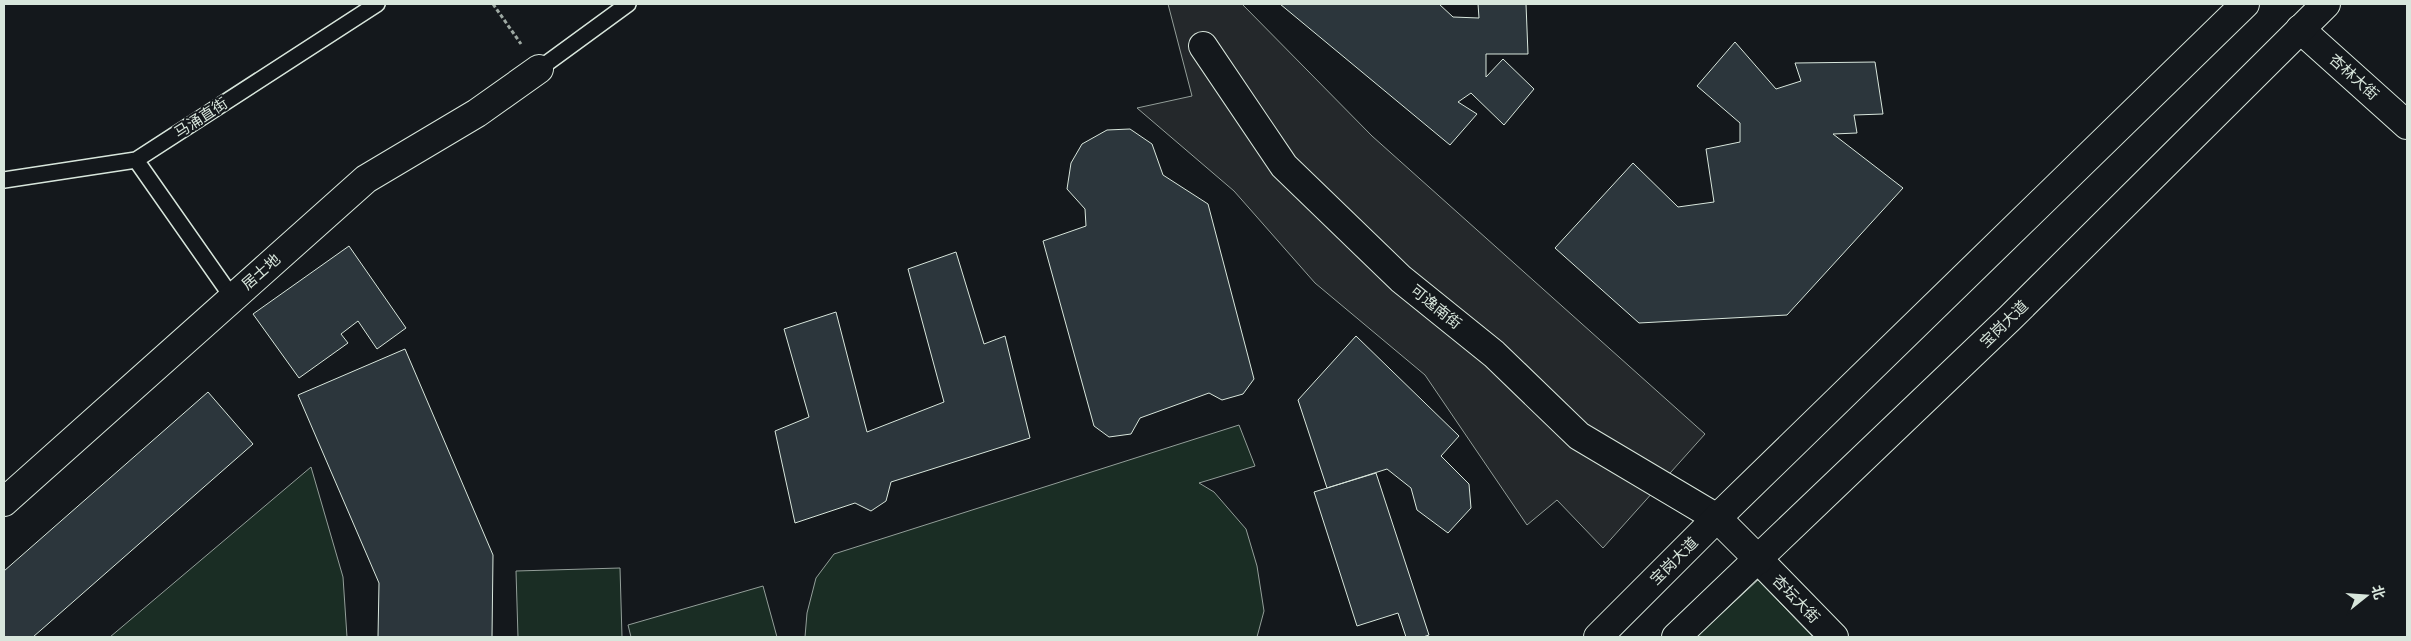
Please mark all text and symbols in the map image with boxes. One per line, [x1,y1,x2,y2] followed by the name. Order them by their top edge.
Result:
[2326,50,2382,103] street label: 杏林大街
[171,94,231,141] street label: 马涌直街
[238,250,283,293] street label: 居士地
[1408,281,1465,332] street label: 可逸南街
[1976,297,2031,351] street label: 宝岗大道
[1646,533,1701,588] street label: 宝岗大道
[1769,571,1823,626] street label: 杏坛大街
[2341,571,2391,621] north arrow
[2369,583,2388,601] text: 北

